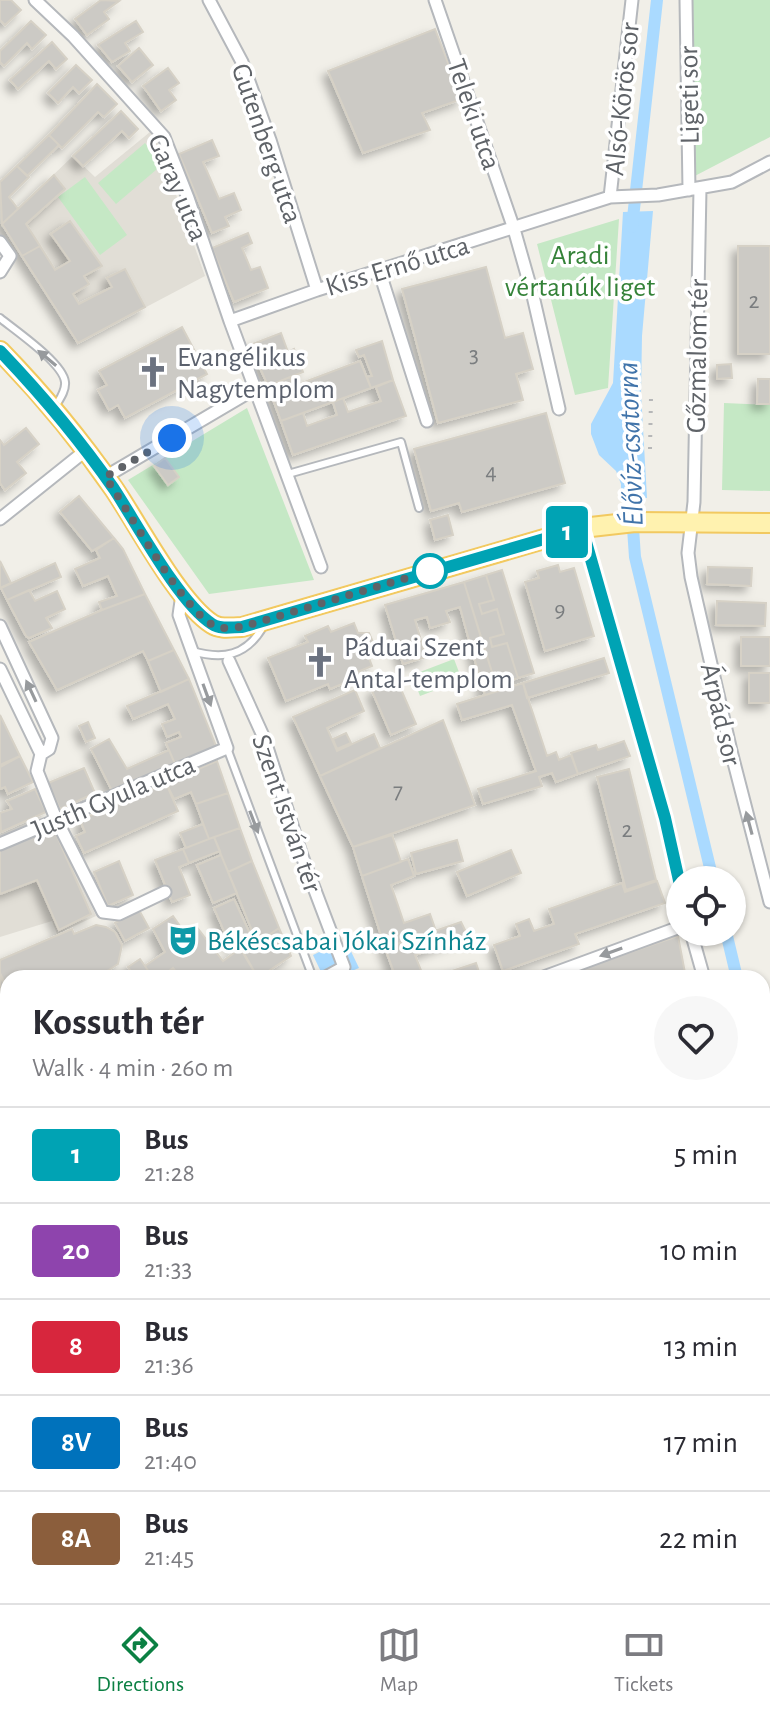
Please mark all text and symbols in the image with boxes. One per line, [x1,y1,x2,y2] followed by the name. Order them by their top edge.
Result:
[601,21,645,177] street label: Alsó-Körös sor
[675,46,705,144] street label: Ligeti sor
[441,56,505,174] street label: Teleki utca
[226,60,307,227] street label: Gutenberg utca
[142,130,212,245] street label: Garay utca
[322,232,473,302] street label: Kiss Ernő utca
[505,242,655,302] park label: Aradi vértanúk liget
[683,279,713,433] street label: Gőzmalom tér
[749,289,760,313] house number: 2
[469,343,479,367] house number: 3
[177,344,335,404] place label: Evangélikus Nagytemplom
[38,350,58,367] one-way arrow
[136,355,170,389] church icon: Evangélikus Nagytemplom
[611,361,649,527] water label: Élővíz-csatorna
[152,418,192,458] your location
[485,460,497,484] house number: 4
[541,506,593,558] line badge: 1
[562,518,572,546] text: 1
[413,554,447,588] unlabelled marker
[554,598,566,622] house number: 9
[344,634,513,694] place label: Páduai Szent Antal-templom
[303,645,337,679] church icon: Páduai Szent Antal-templom
[695,660,748,768] street label: Árpád sor
[24,679,38,703] one-way arrow
[201,683,214,707] one-way arrow
[246,731,326,896] street label: Szent István tér
[28,751,200,845] street label: Justh Gyula utca
[393,779,403,803] house number: 7
[248,810,261,834] one-way arrow
[743,810,755,835] one-way arrow
[622,818,633,842] house number: 2
[666,866,746,946] map controls
[666,866,746,946] button: locate
[166,923,200,957] theatre icon: Békéscsabai Jókai Színház
[207,928,486,956] place label: Békéscsabai Jókai Színház
[598,947,622,959] one-way arrow
[654,996,738,1080] button: heart
[32,1004,204,1042] text: Kossuth tér
[32,1055,233,1081] text: Walk · 4 min · 260 m
[144,1125,189,1155] text: Bus
[674,1140,738,1170] text: 5 min
[71,1141,81,1169] text: 1
[144,1160,195,1186] text: 21:28
[144,1221,189,1251] text: Bus
[660,1236,738,1266] text: 10 min
[62,1237,90,1265] text: 20
[144,1256,192,1282] text: 21:33
[144,1317,189,1347] text: Bus
[664,1332,738,1362] text: 13 min
[69,1333,83,1361] text: 8
[144,1352,194,1378] text: 21:36
[144,1413,189,1443] text: Bus
[663,1428,738,1458] text: 17 min
[61,1429,91,1457] text: 8V
[144,1448,197,1474] text: 21:40
[144,1509,189,1539] text: Bus
[659,1524,738,1554] text: 22 min
[61,1525,91,1553] text: 8A
[144,1544,194,1570] text: 21:45
[96,1623,184,1697] tab: Directions
[377,1623,421,1697] tab: Map
[614,1623,674,1697] tab: Tickets

